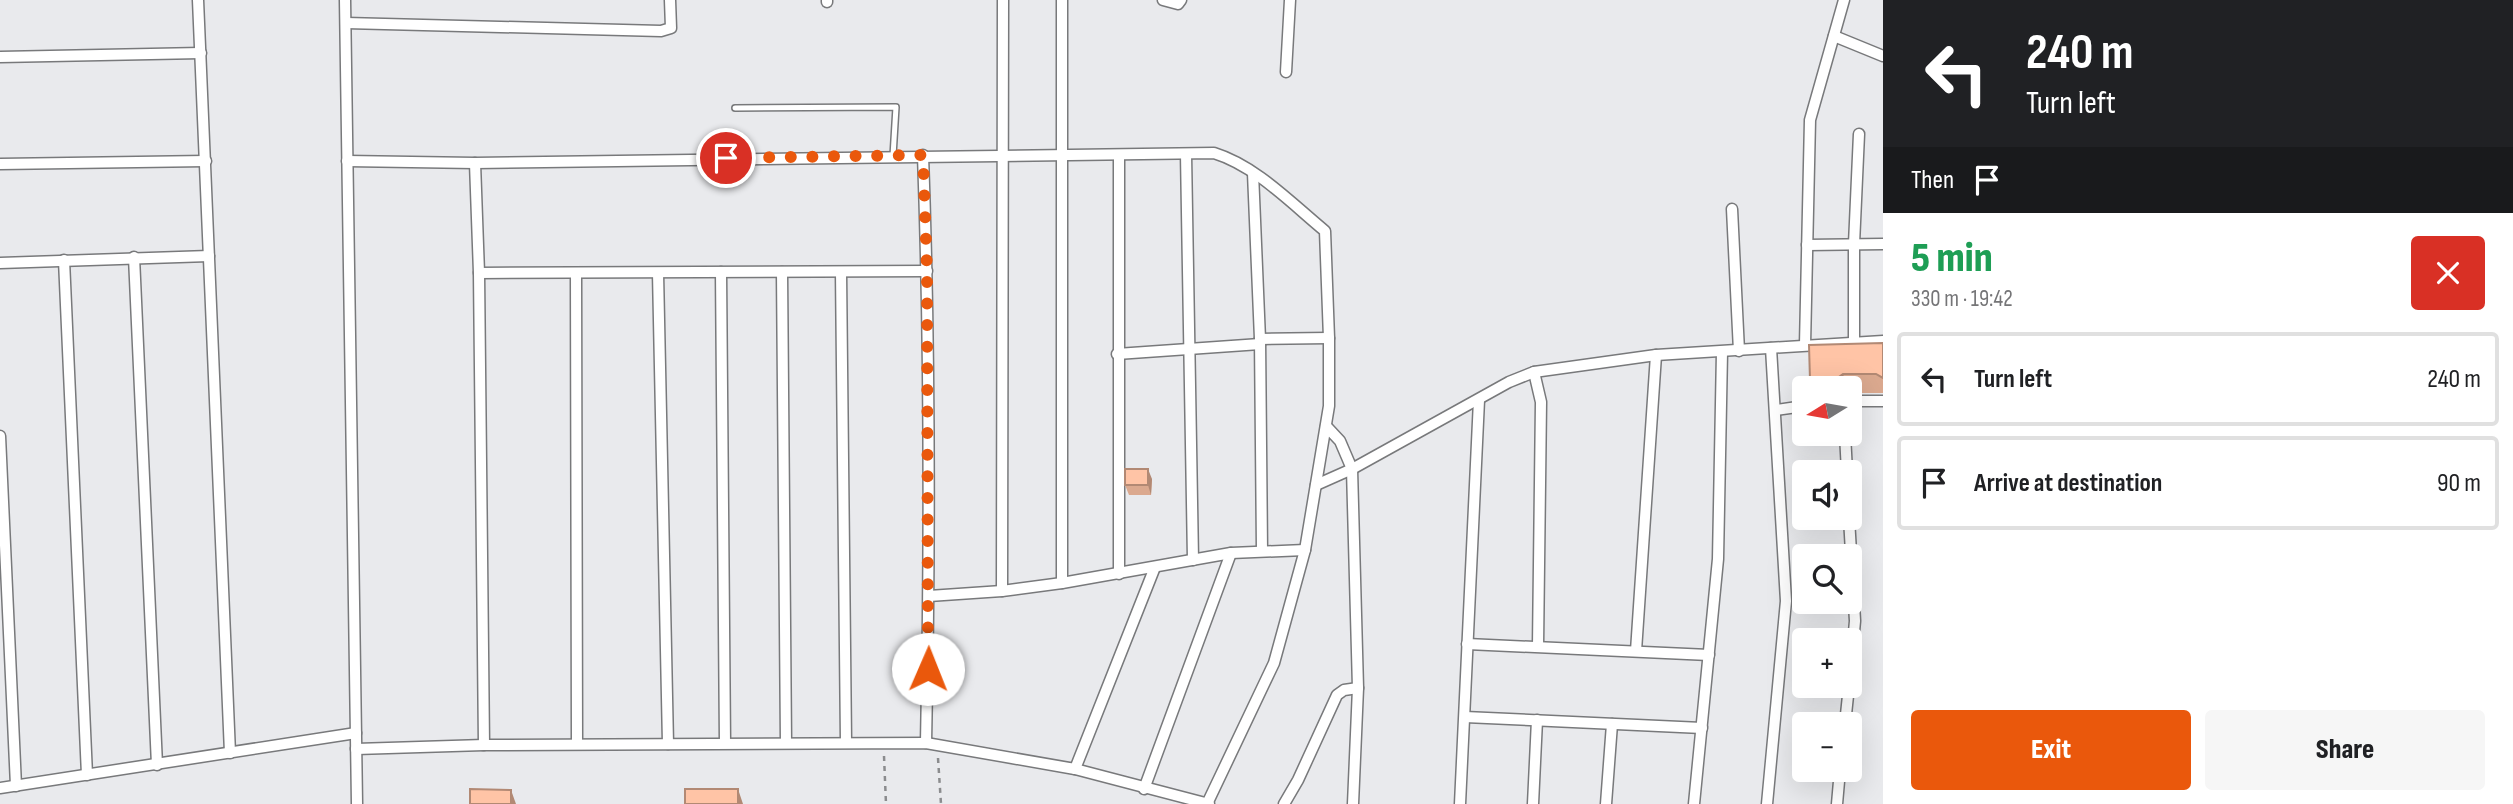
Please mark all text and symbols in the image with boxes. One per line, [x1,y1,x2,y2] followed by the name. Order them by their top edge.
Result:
[2026,24,2134,83] text: 240 m
[1911,28,2002,119] icon: left
[2026,84,2116,123] text: Turn left
[696,128,756,188] pin
[707,139,745,177] icon: arrive
[1968,161,2006,199] icon: arrive
[1911,165,1954,196] text: Then
[1911,233,1993,284] text: 5 min
[2411,236,2485,310] button: close
[1911,285,2013,313] text: 330 m · 19:42
[1915,360,1953,398] icon: left
[1974,364,2052,395] text: Turn left
[2427,364,2481,395] text: 240 m
[1792,376,1862,446] north arrow
[1792,376,1862,782] map controls
[1792,460,1862,530] button: sound
[1915,464,1953,502] icon: arrive
[1974,468,2162,499] text: Arrive at destination
[2437,468,2481,499] text: 90 m
[1792,544,1862,614] button: search
[1792,628,1862,698] button: +
[891,632,965,706] position arrow
[1911,710,2191,790] button: Exit
[2205,710,2485,790] button: Share
[1792,712,1862,782] button: −

